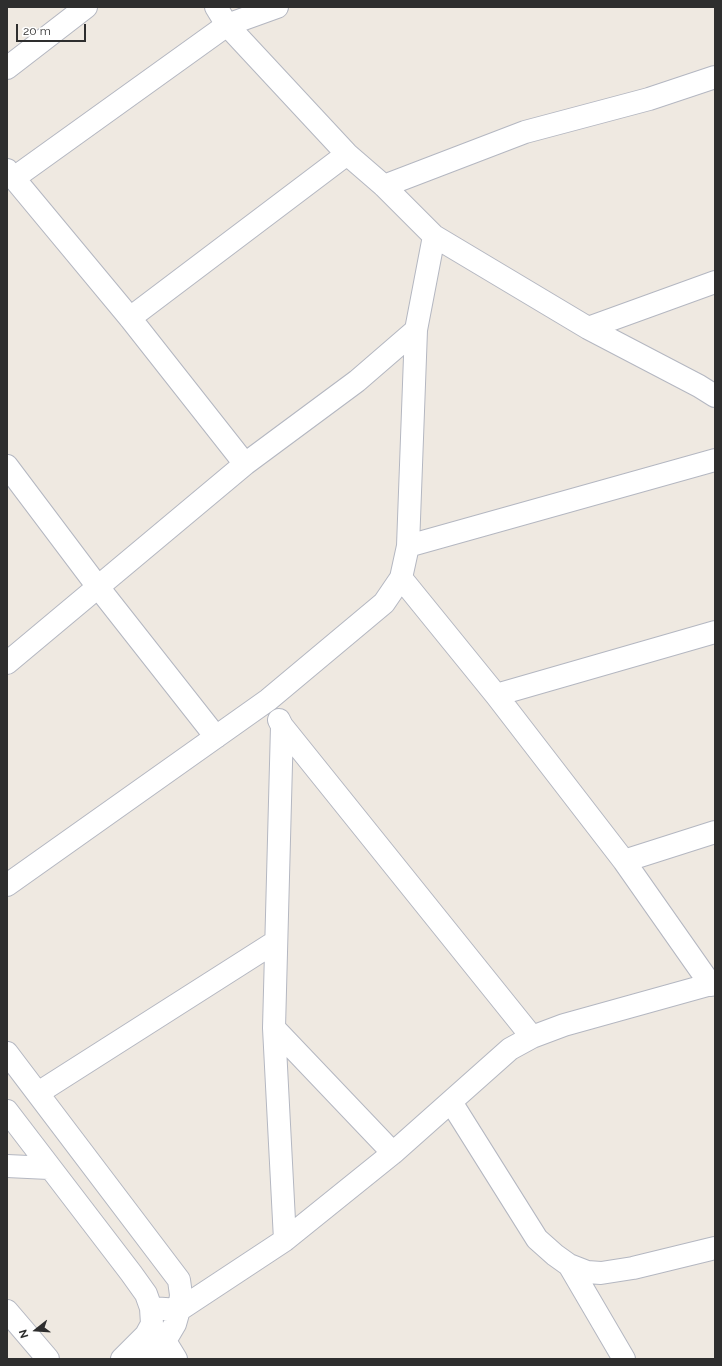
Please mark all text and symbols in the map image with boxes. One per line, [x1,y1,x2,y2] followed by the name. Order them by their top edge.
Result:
[18,16,88,42] scale bar
[23,24,51,38] text: 20 m
[16,1310,56,1350] north arrow
[17,1328,31,1340] text: N

